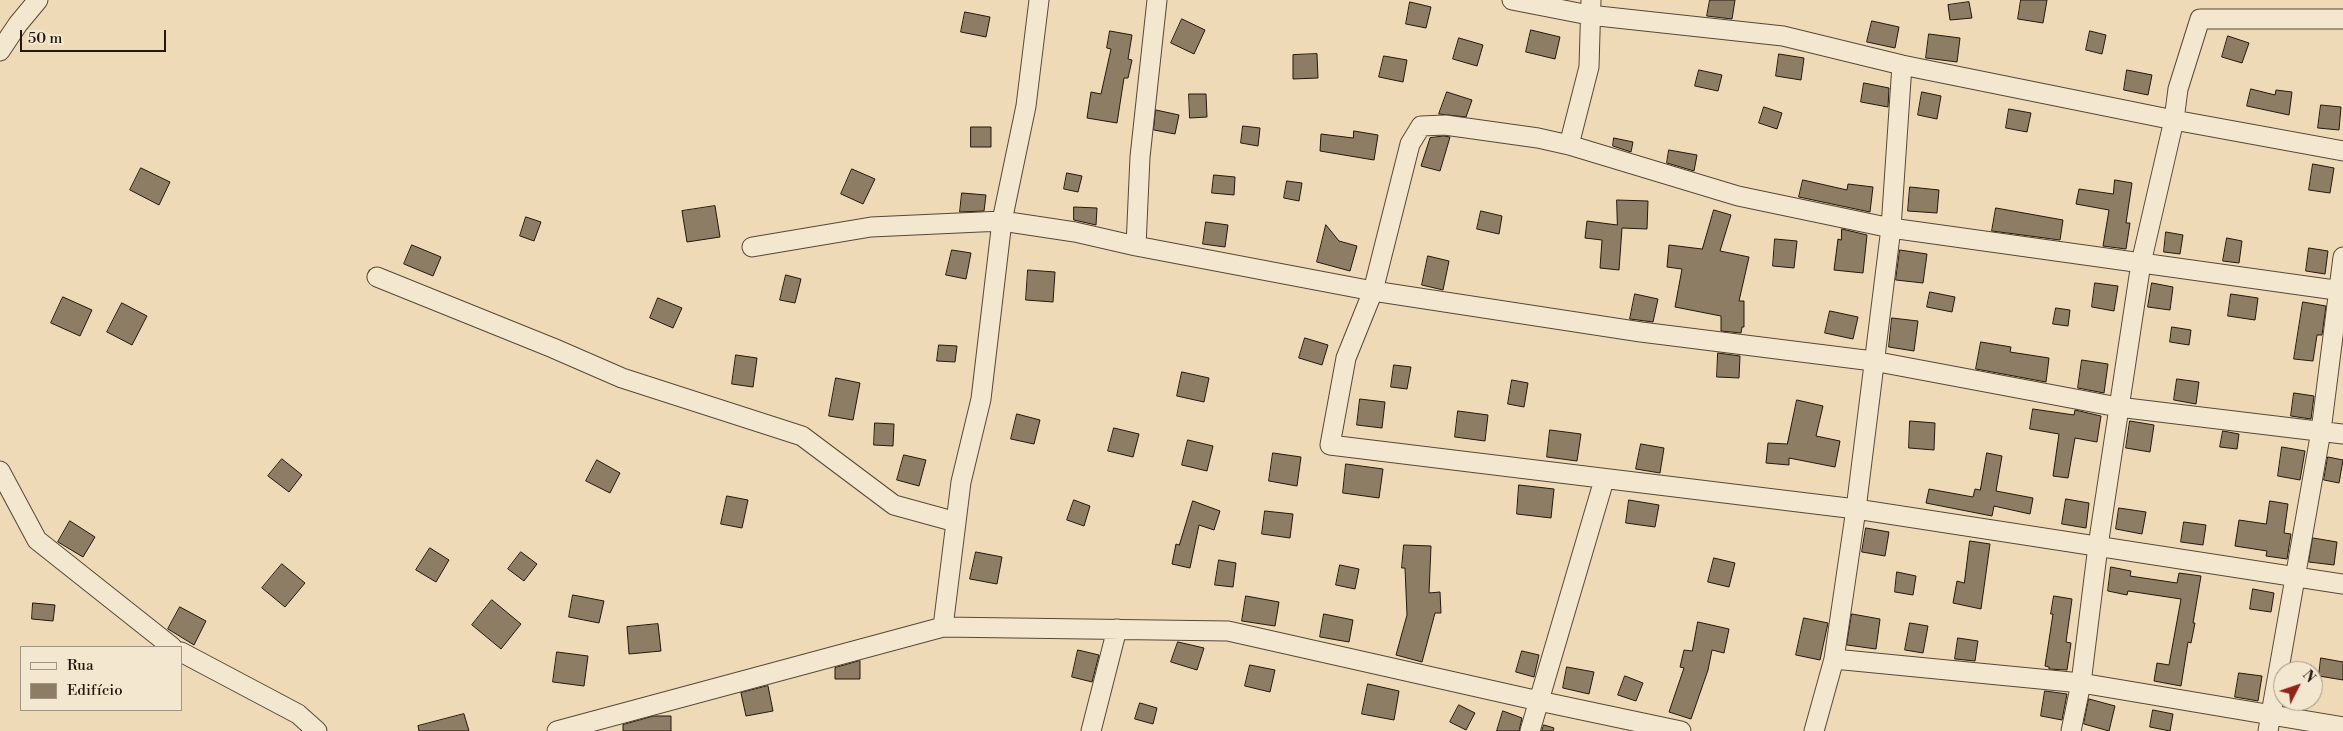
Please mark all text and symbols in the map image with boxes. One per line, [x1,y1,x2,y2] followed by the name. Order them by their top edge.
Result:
[22,20,169,52] scale bar
[28,29,62,48] text: 50 m
[20,646,182,711] legend
[67,656,94,675] text: Rua
[2273,661,2323,711] north arrow
[2298,667,2319,687] text: N
[67,681,123,700] text: Edifício

